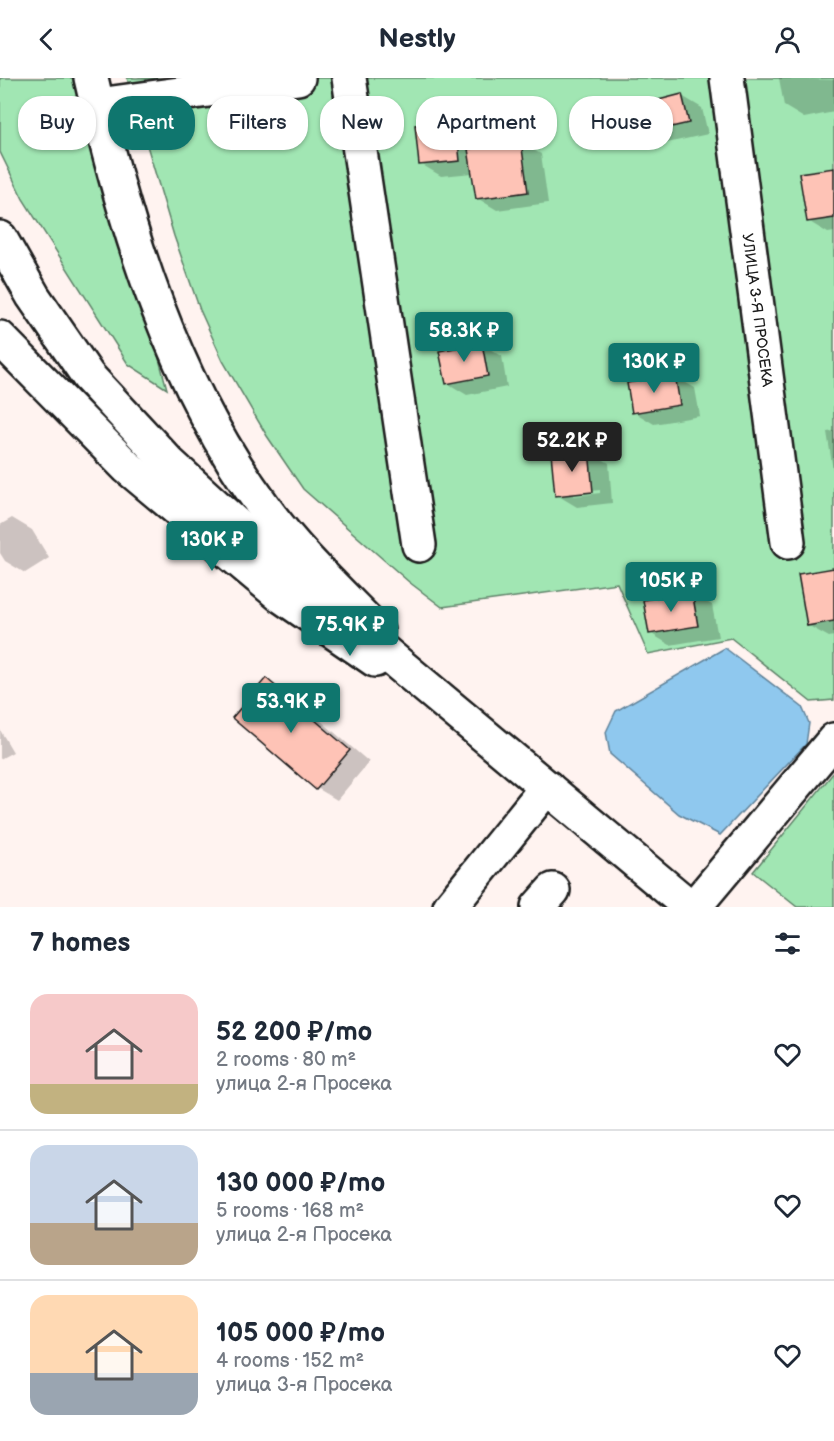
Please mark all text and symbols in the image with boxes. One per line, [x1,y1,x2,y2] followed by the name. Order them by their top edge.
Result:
[30,23,63,56] icon: back
[378,23,456,55] text: Nestly
[771,23,804,56] icon: person
[18,96,96,150] chip: Buy
[108,96,195,150] chip: Rent
[207,96,308,150] chip: Filters
[320,96,404,150] chip: New
[416,96,557,150] chip: Apartment
[569,96,673,150] chip: House
[738,232,777,389] street label: УЛИЦА 3-Я ПРОСЕКА
[409,312,519,363] pin: 58.3K ₽
[429,319,499,343] text: 58.3K ₽
[605,343,703,394] pin: 130K ₽
[622,350,686,374] text: 130K ₽
[517,422,627,473] pin: 52.2K ₽
[537,429,607,453] text: 52.2K ₽
[163,521,261,572] pin: 130K ₽
[180,528,244,552] text: 130K ₽
[622,562,720,613] pin: 105K ₽
[639,569,703,593] text: 105K ₽
[295,606,405,657] pin: 75.9K ₽
[315,613,385,637] text: 75.9K ₽
[236,683,346,734] pin: 53.9K ₽
[256,690,326,714] text: 53.9K ₽
[771,927,804,960] icon: filters
[30,928,130,959] text: 7 homes
[216,1017,372,1048] text: 52 200 ₽/mo
[78,1018,150,1090] icon: home
[771,1038,804,1071] icon: heart
[216,1048,356,1072] text: 2 rooms · 80 m²
[216,1072,392,1096] text: улица 2-я Просека
[216,1168,385,1199] text: 130 000 ₽/mo
[78,1169,150,1241] icon: home
[771,1189,804,1222] icon: heart
[216,1199,364,1223] text: 5 rooms · 168 m²
[216,1223,392,1247] text: улица 2-я Просека
[216,1318,385,1349] text: 105 000 ₽/mo
[78,1319,150,1391] icon: home
[771,1339,804,1372] icon: heart
[216,1349,364,1373] text: 4 rooms · 152 m²
[216,1373,393,1397] text: улица 3-я Просека

